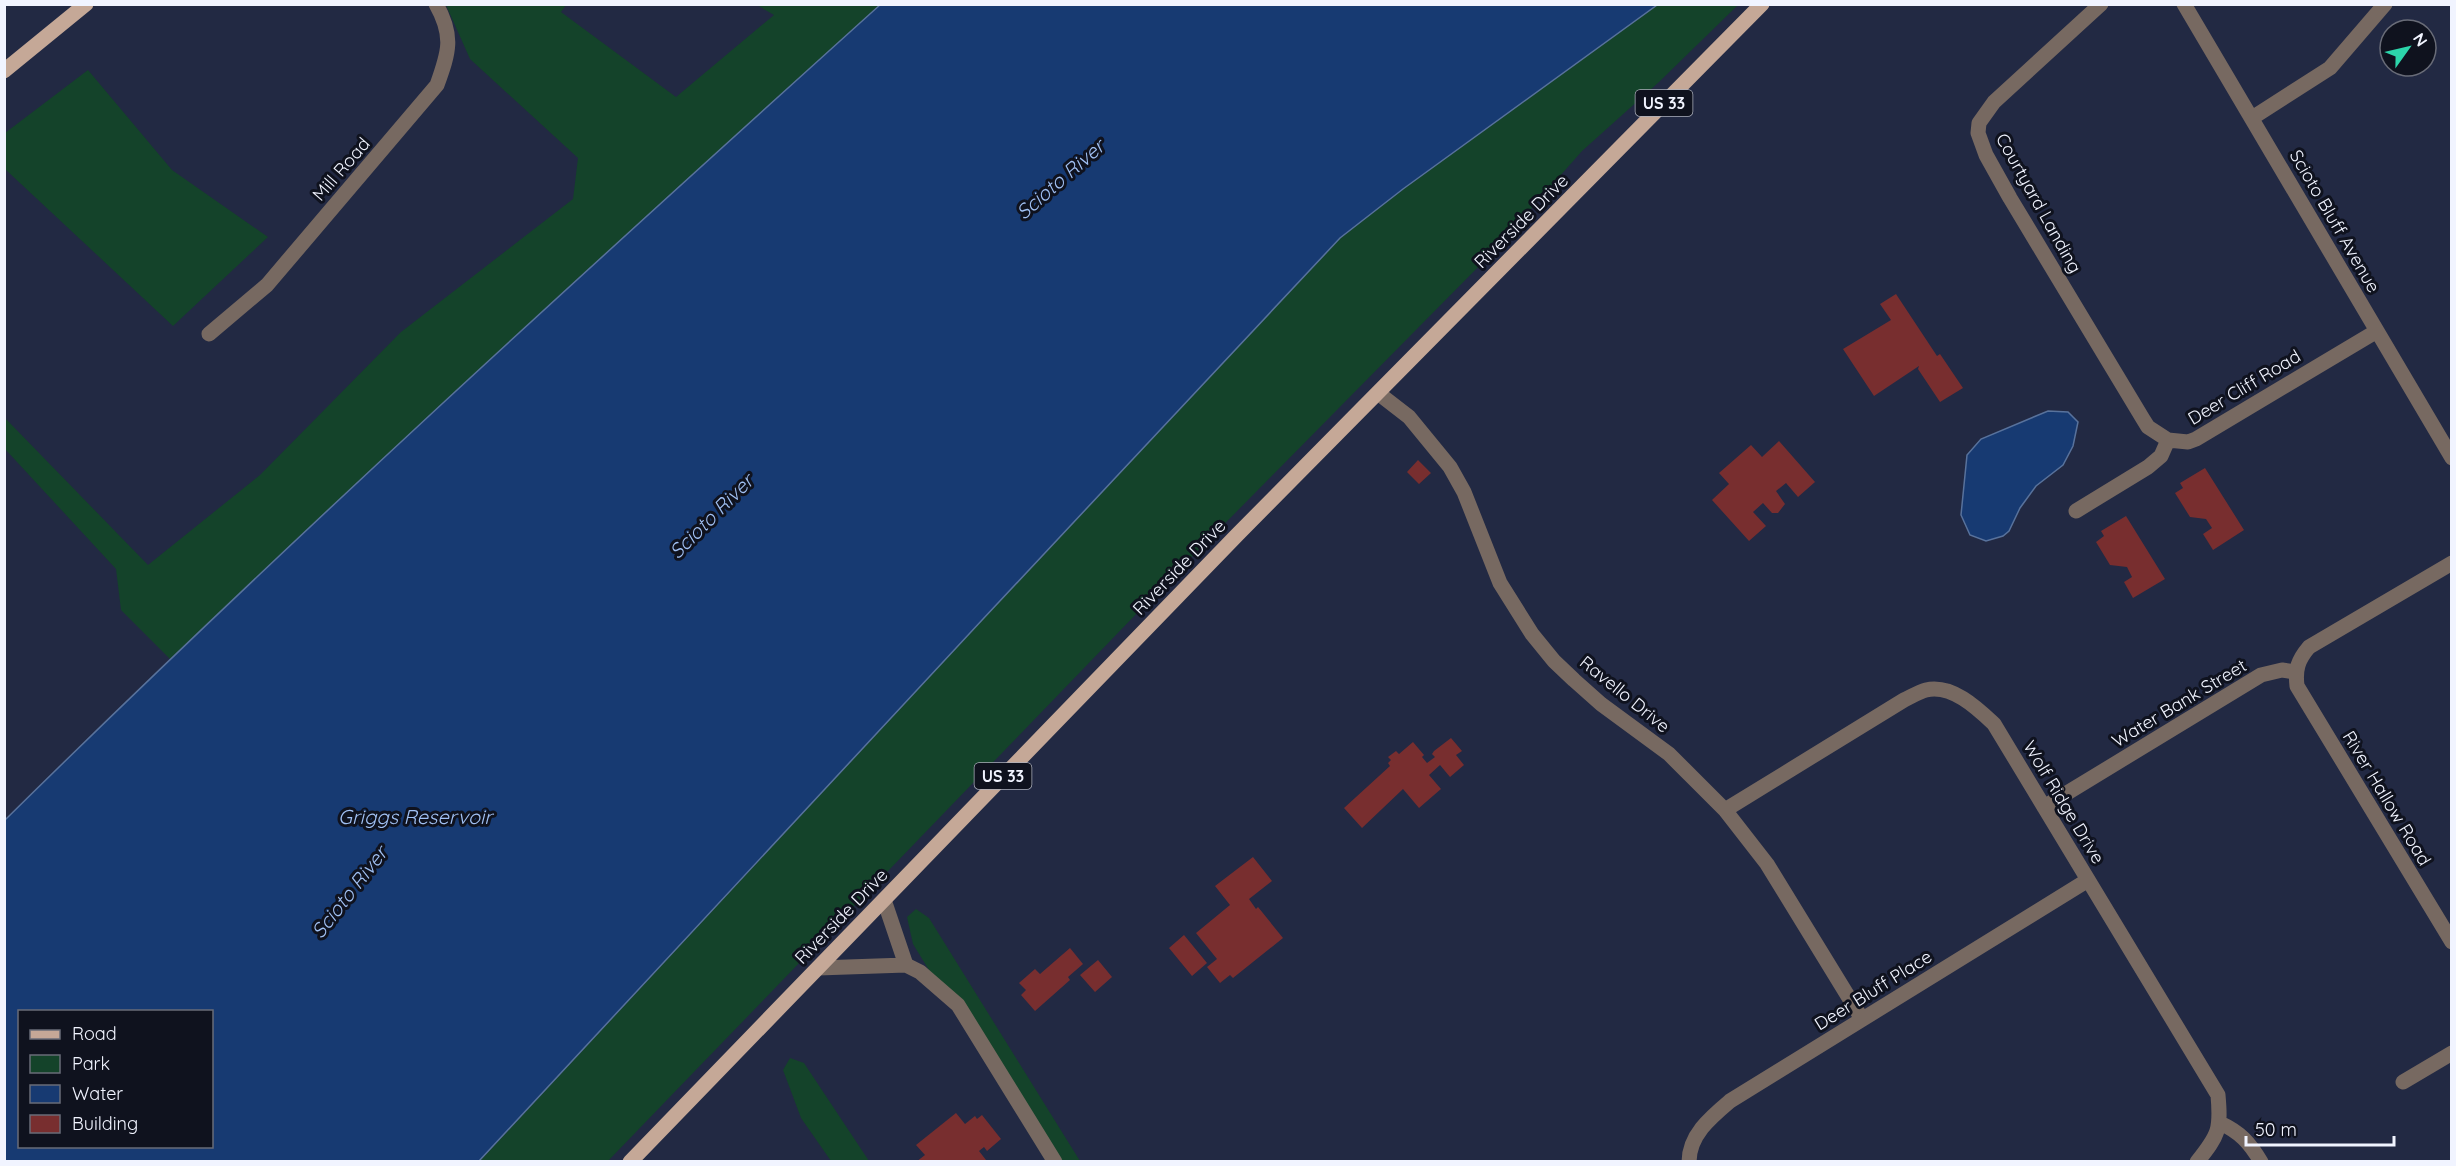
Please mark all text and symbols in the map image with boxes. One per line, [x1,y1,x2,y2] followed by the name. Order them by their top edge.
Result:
[2378,18,2438,78] north arrow
[2409,29,2432,50] text: N
[1636,90,1692,116] road number: US 33
[1991,129,2087,277] street label: Courtyard Landing
[1011,132,1111,224] water label: Scioto River
[307,133,375,205] street label: Mill Road
[2285,145,2385,297] street label: Scioto Bluff Avenue
[1469,169,1573,273] street label: Riverside Drive
[2183,344,2305,430] street label: Deer Cliff Road
[664,467,760,563] water label: Scioto River
[1128,514,1230,620] street label: Riverside Drive
[1575,651,1675,737] street label: Ravello Drive
[2108,654,2250,752] street label: Water Bank Street
[2338,726,2436,870] street label: River Hallow Road
[2018,736,2110,868] street label: Wolf Ridge Drive
[974,763,1032,789] road number: US 33
[338,804,494,829] water label: Griggs Reservoir
[305,839,394,943] water label: Scioto River
[790,863,892,969] street label: Riverside Drive
[1810,945,1936,1035] street label: Deer Bluff Place
[18,1010,213,1148] legend
[72,1022,117,1045] text: Road
[72,1052,110,1075] text: Park
[72,1082,123,1105] text: Water
[2246,1109,2394,1147] scale bar
[72,1112,138,1135] text: Building
[2255,1118,2297,1141] text: 50 m

